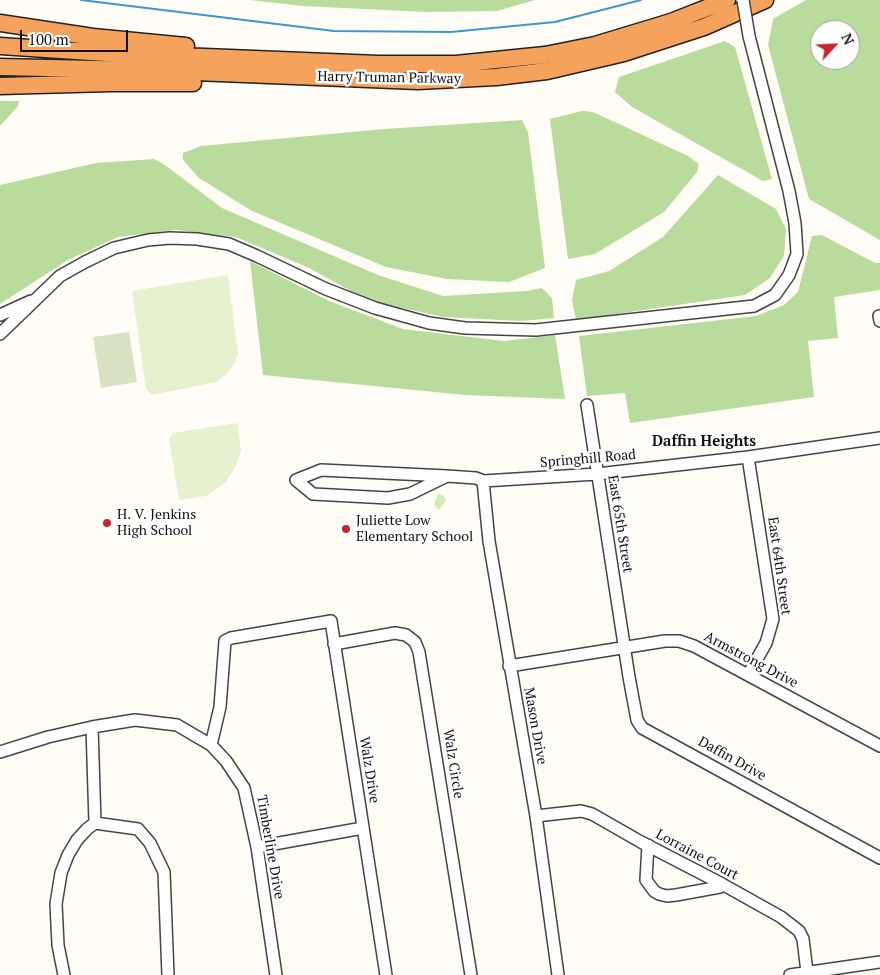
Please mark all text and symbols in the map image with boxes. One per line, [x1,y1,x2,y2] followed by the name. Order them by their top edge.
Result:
[22,20,130,52] scale bar
[810,20,860,70] north arrow
[28,29,69,49] text: 100 m
[837,30,859,48] text: N
[317,68,461,88] street label: Harry Truman Parkway
[652,433,756,451] district label: Daffin Heights
[539,446,637,472] street label: Springhill Road
[604,474,636,574] street label: East 65th Street
[117,507,196,540] place label: H. V. Jenkins High School
[356,513,473,546] place label: Juliette Low Elementary School
[764,516,794,616] street label: East 64th Street
[101,517,113,529] marker: H. V. Jenkins High School
[340,523,352,535] marker: Juliette Low Elementary School
[701,628,801,692] street label: Armstrong Drive
[520,686,550,766] street label: Mason Drive
[439,728,467,800] street label: Walz Circle
[695,733,769,785] street label: Daffin Drive
[355,736,383,804] street label: Walz Drive
[253,794,287,900] street label: Timberline Drive
[653,826,741,884] street label: Lorraine Court

